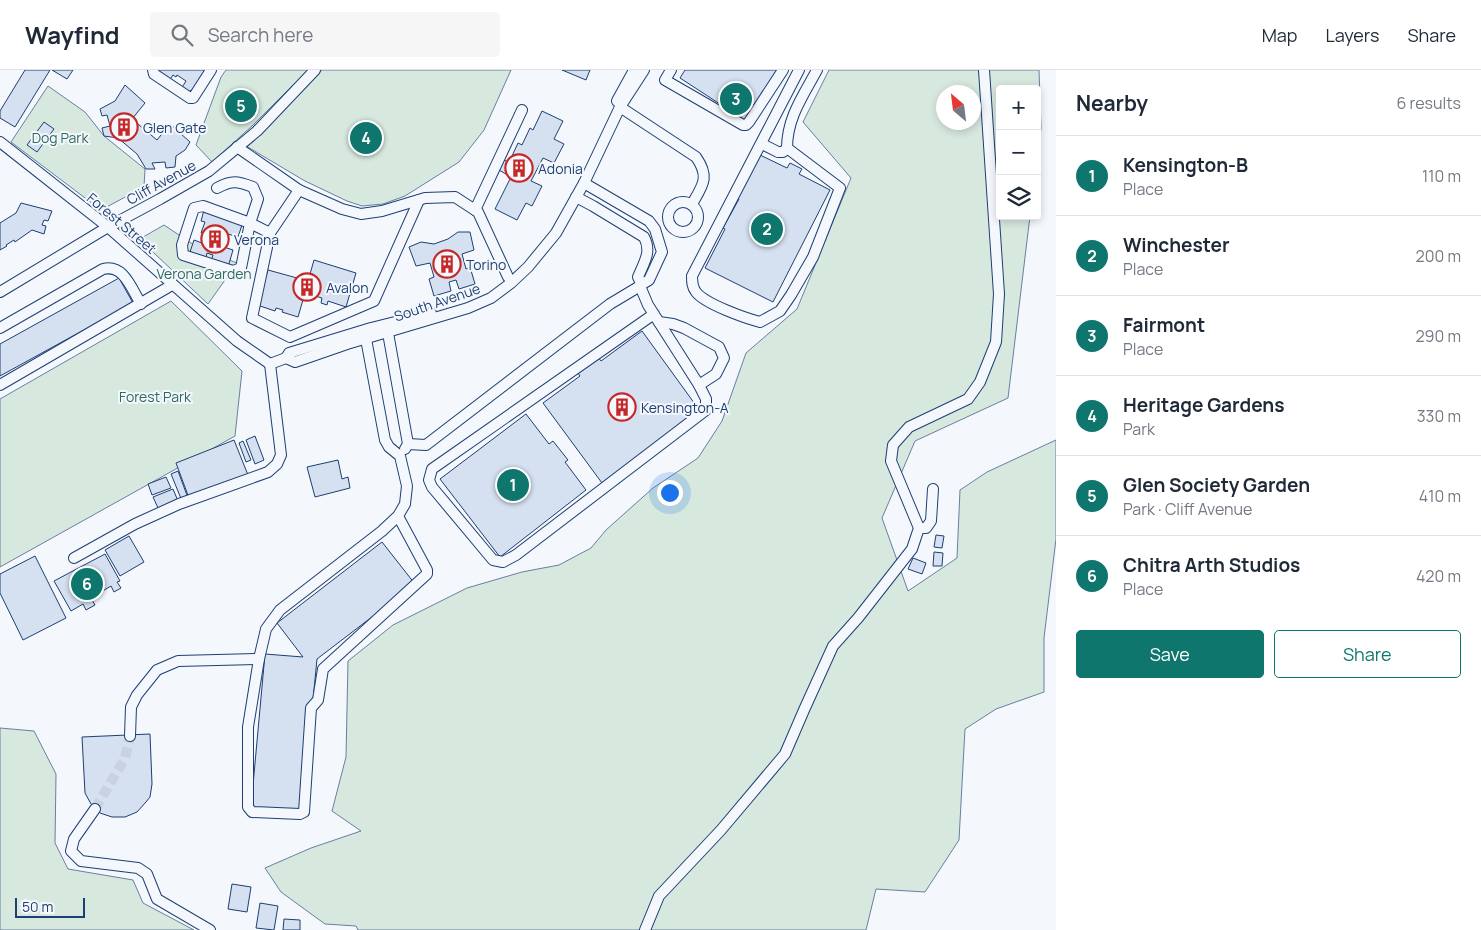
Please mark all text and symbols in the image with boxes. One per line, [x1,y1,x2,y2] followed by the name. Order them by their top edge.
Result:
[150,12,500,57] search box
[25,18,120,51] text: Wayfind
[168,21,196,49] icon: search
[208,22,313,48] text: Search here
[1262,23,1297,47] text: Map
[1325,23,1379,47] text: Layers
[1407,23,1456,47] text: Share
[720,80,752,118] pin: 3
[936,85,981,130] north arrow
[996,85,1041,220] map controls
[996,85,1041,130] button: +
[225,87,257,125] pin: 5
[1076,89,1148,117] text: Nearby
[1396,92,1461,114] text: 6 results
[109,112,139,142] building icon: Glen Gate
[143,118,206,137] place label: Glen Gate
[350,119,382,157] pin: 4
[32,128,89,147] park label: Dog Park
[996,130,1041,175] button: −
[1123,152,1248,178] text: Kensington-B
[504,153,534,183] building icon: Adonia
[123,155,199,209] street label: Cliff Avenue
[538,159,583,178] place label: Adonia
[1088,165,1096,187] text: 1
[1422,165,1461,187] text: 110 m
[996,175,1041,220] button: layers
[1123,178,1163,200] text: Place
[83,188,161,258] street label: Forest Street
[751,210,783,248] pin: 2
[200,224,230,254] building icon: Verona
[234,230,279,249] place label: Verona
[1123,232,1229,258] text: Winchester
[1087,245,1097,267] text: 2
[1416,245,1461,267] text: 200 m
[432,249,462,279] building icon: Torino
[466,255,506,274] place label: Torino
[1123,258,1163,280] text: Place
[156,264,252,283] park label: Verona Garden
[292,272,322,302] building icon: Avalon
[326,278,369,297] place label: Avalon
[391,278,483,326] street label: South Avenue
[1123,312,1205,338] text: Fairmont
[1087,325,1097,347] text: 3
[1415,325,1461,347] text: 290 m
[1123,338,1163,360] text: Place
[119,387,192,406] park label: Forest Park
[607,392,637,422] building icon: Kensington-A
[1123,392,1284,418] text: Heritage Gardens
[641,398,729,417] place label: Kensington-A
[1087,405,1097,427] text: 4
[1417,405,1461,427] text: 330 m
[1123,418,1155,440] text: Park
[497,466,529,504] pin: 1
[1123,472,1310,498] text: Glen Society Garden
[657,480,683,506] your location
[1087,485,1097,507] text: 5
[1419,485,1461,507] text: 410 m
[1123,498,1252,520] text: Park · Cliff Avenue
[1123,552,1300,578] text: Chitra Arth Studios
[71,565,103,603] pin: 6
[1087,565,1097,587] text: 6
[1416,565,1461,587] text: 420 m
[1123,578,1163,600] text: Place
[1076,630,1264,678] button: Save
[1274,630,1461,678] button: Share
[15,895,85,918] scale bar
[22,897,53,916] text: 50 m

